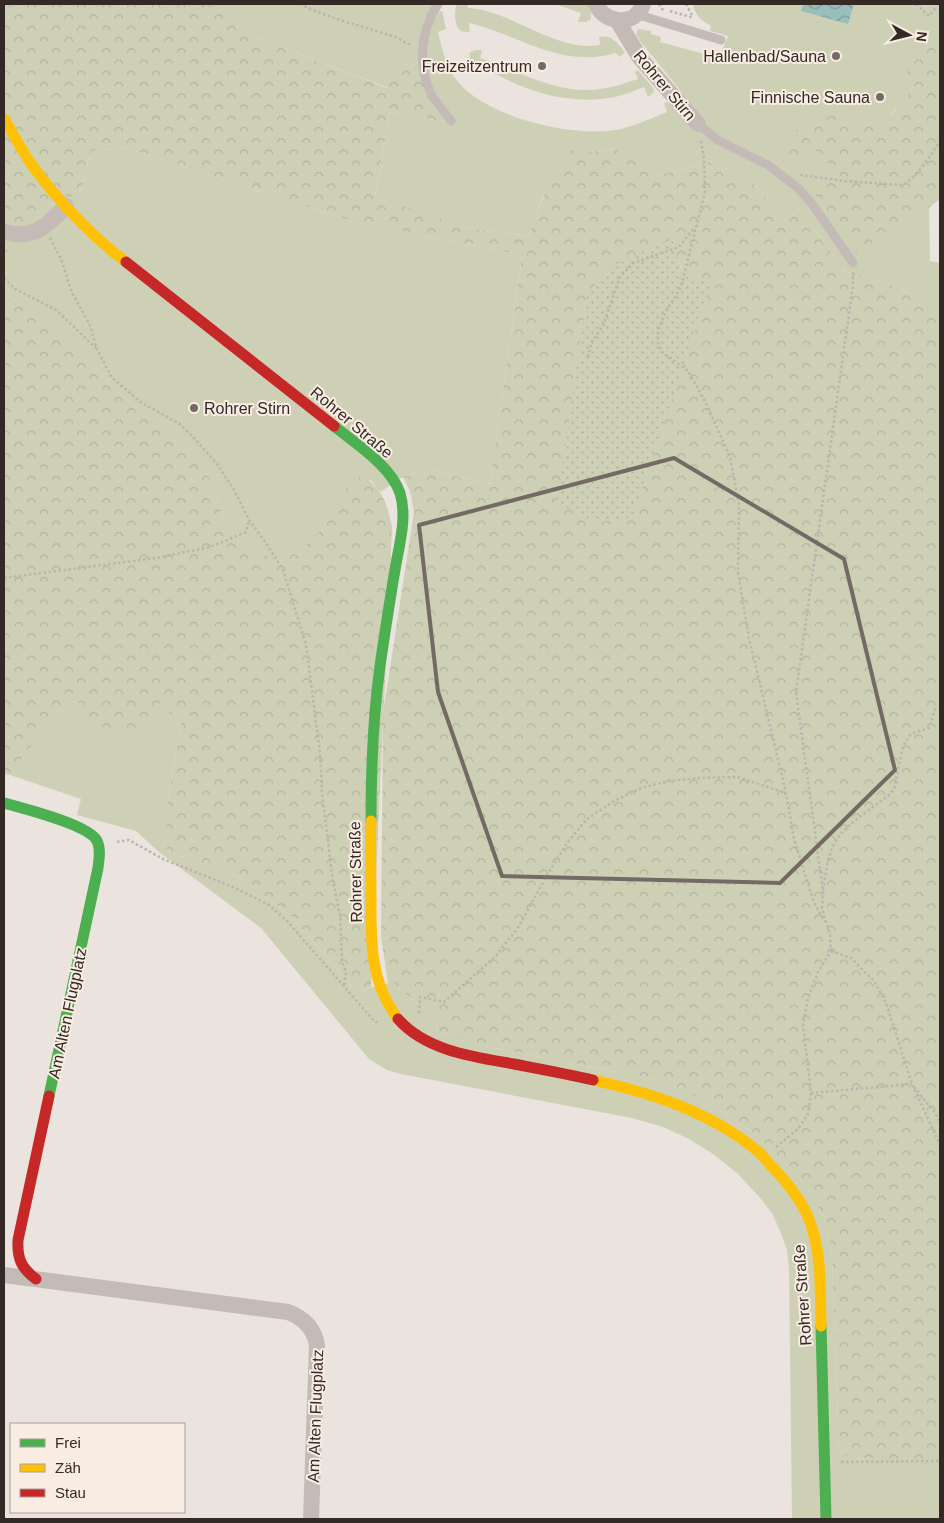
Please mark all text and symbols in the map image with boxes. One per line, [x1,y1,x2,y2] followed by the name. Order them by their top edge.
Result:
[884,10,934,60] north arrow
[913,31,930,43] text: N
[630,47,699,124] street label: Rohrer Stirn
[703,48,826,65] place label: Hallenbad/Sauna
[830,50,842,62] marker: Hallenbad/Sauna
[422,58,532,75] place label: Freizeitzentrum
[536,60,548,72] marker: Freizeitzentrum
[751,89,870,106] place label: Finnische Sauna
[874,91,886,103] marker: Finnische Sauna
[307,383,396,462] street label: Rohrer Straße
[204,400,290,417] place label: Rohrer Stirn
[188,402,200,414] marker: Rohrer Stirn
[346,821,365,923] street label: Rohrer Straße
[45,946,90,1080] street label: Am Alten Flugplatz
[790,1244,815,1346] street label: Rohrer Straße
[305,1349,326,1483] street label: Am Alten Flugplatz
[10,1423,185,1513] legend
[55,1434,81,1451] text: Frei
[55,1459,81,1476] text: Zäh
[55,1484,86,1501] text: Stau

